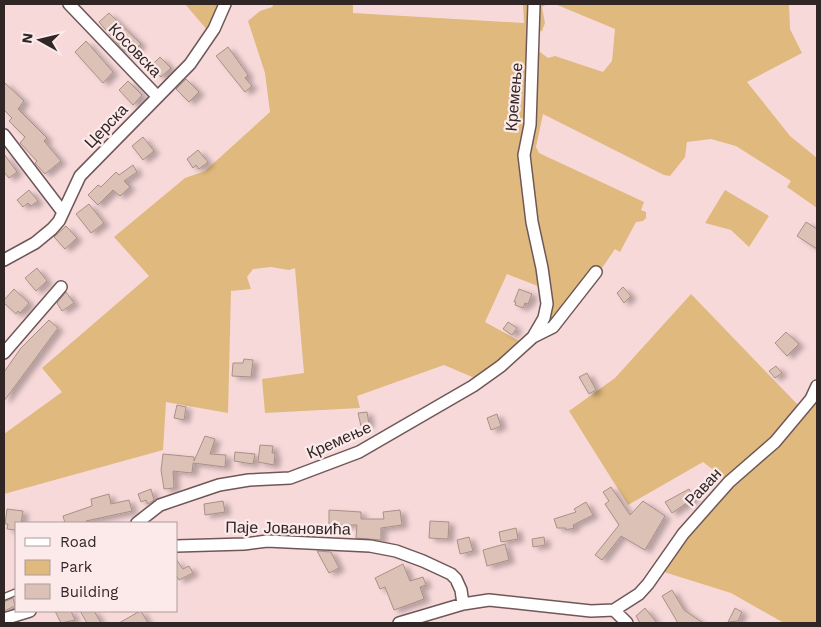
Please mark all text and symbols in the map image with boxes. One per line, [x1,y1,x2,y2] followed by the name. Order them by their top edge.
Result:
[15,15,65,65] north arrow
[105,19,165,81] street label: Косовска
[18,32,36,44] text: N
[502,62,526,132] street label: Кремење
[80,100,132,152] street label: Церска
[304,417,374,463] street label: Кремење
[681,464,725,510] street label: Раван
[225,517,351,539] street label: Паје Јовановића
[15,522,178,612] legend
[60,533,97,551] text: Road
[60,558,93,576] text: Park
[60,583,118,601] text: Building

